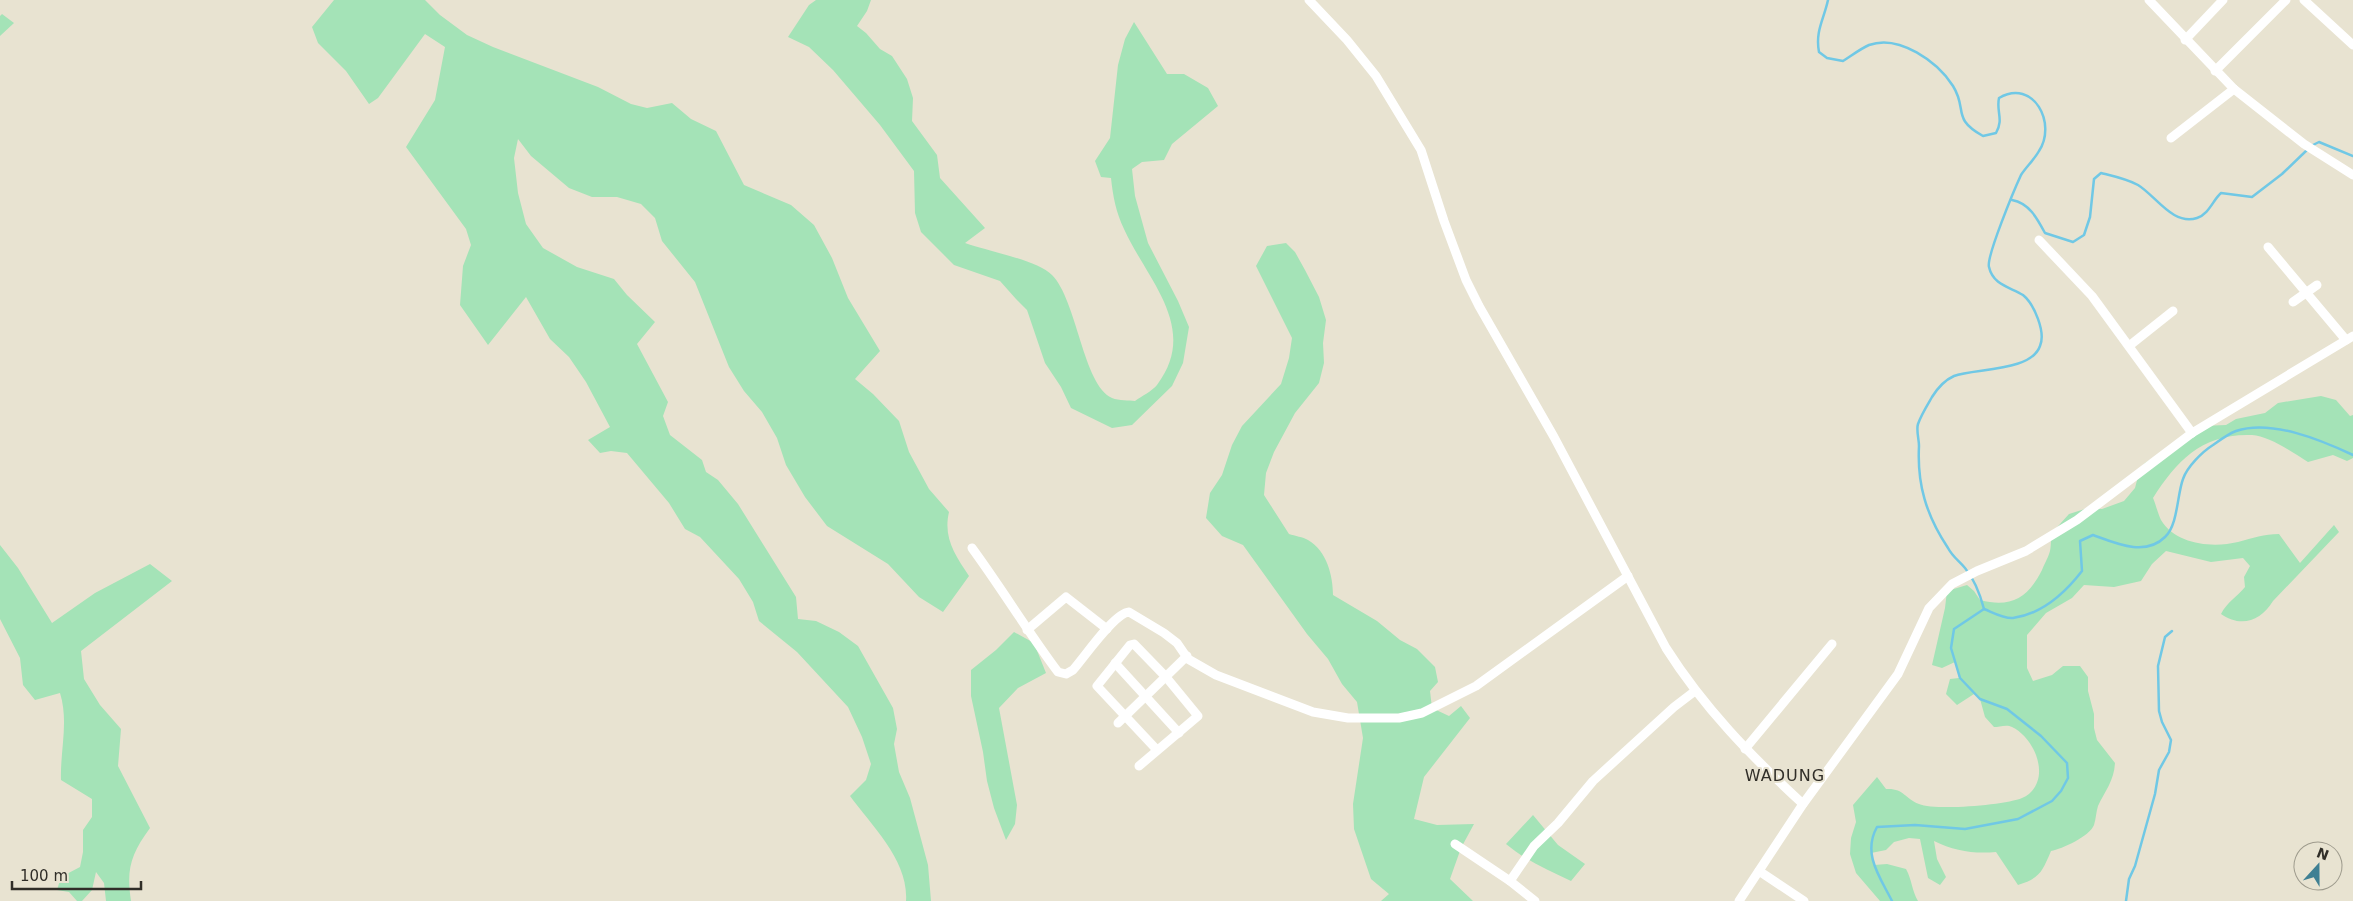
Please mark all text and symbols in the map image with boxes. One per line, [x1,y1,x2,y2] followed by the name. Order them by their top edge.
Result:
[1745,766,1825,785] district label: WADUNG
[2293,841,2343,891] north arrow
[2314,844,2331,863] text: N
[12,858,141,890] scale bar
[20,867,68,885] text: 100 m

